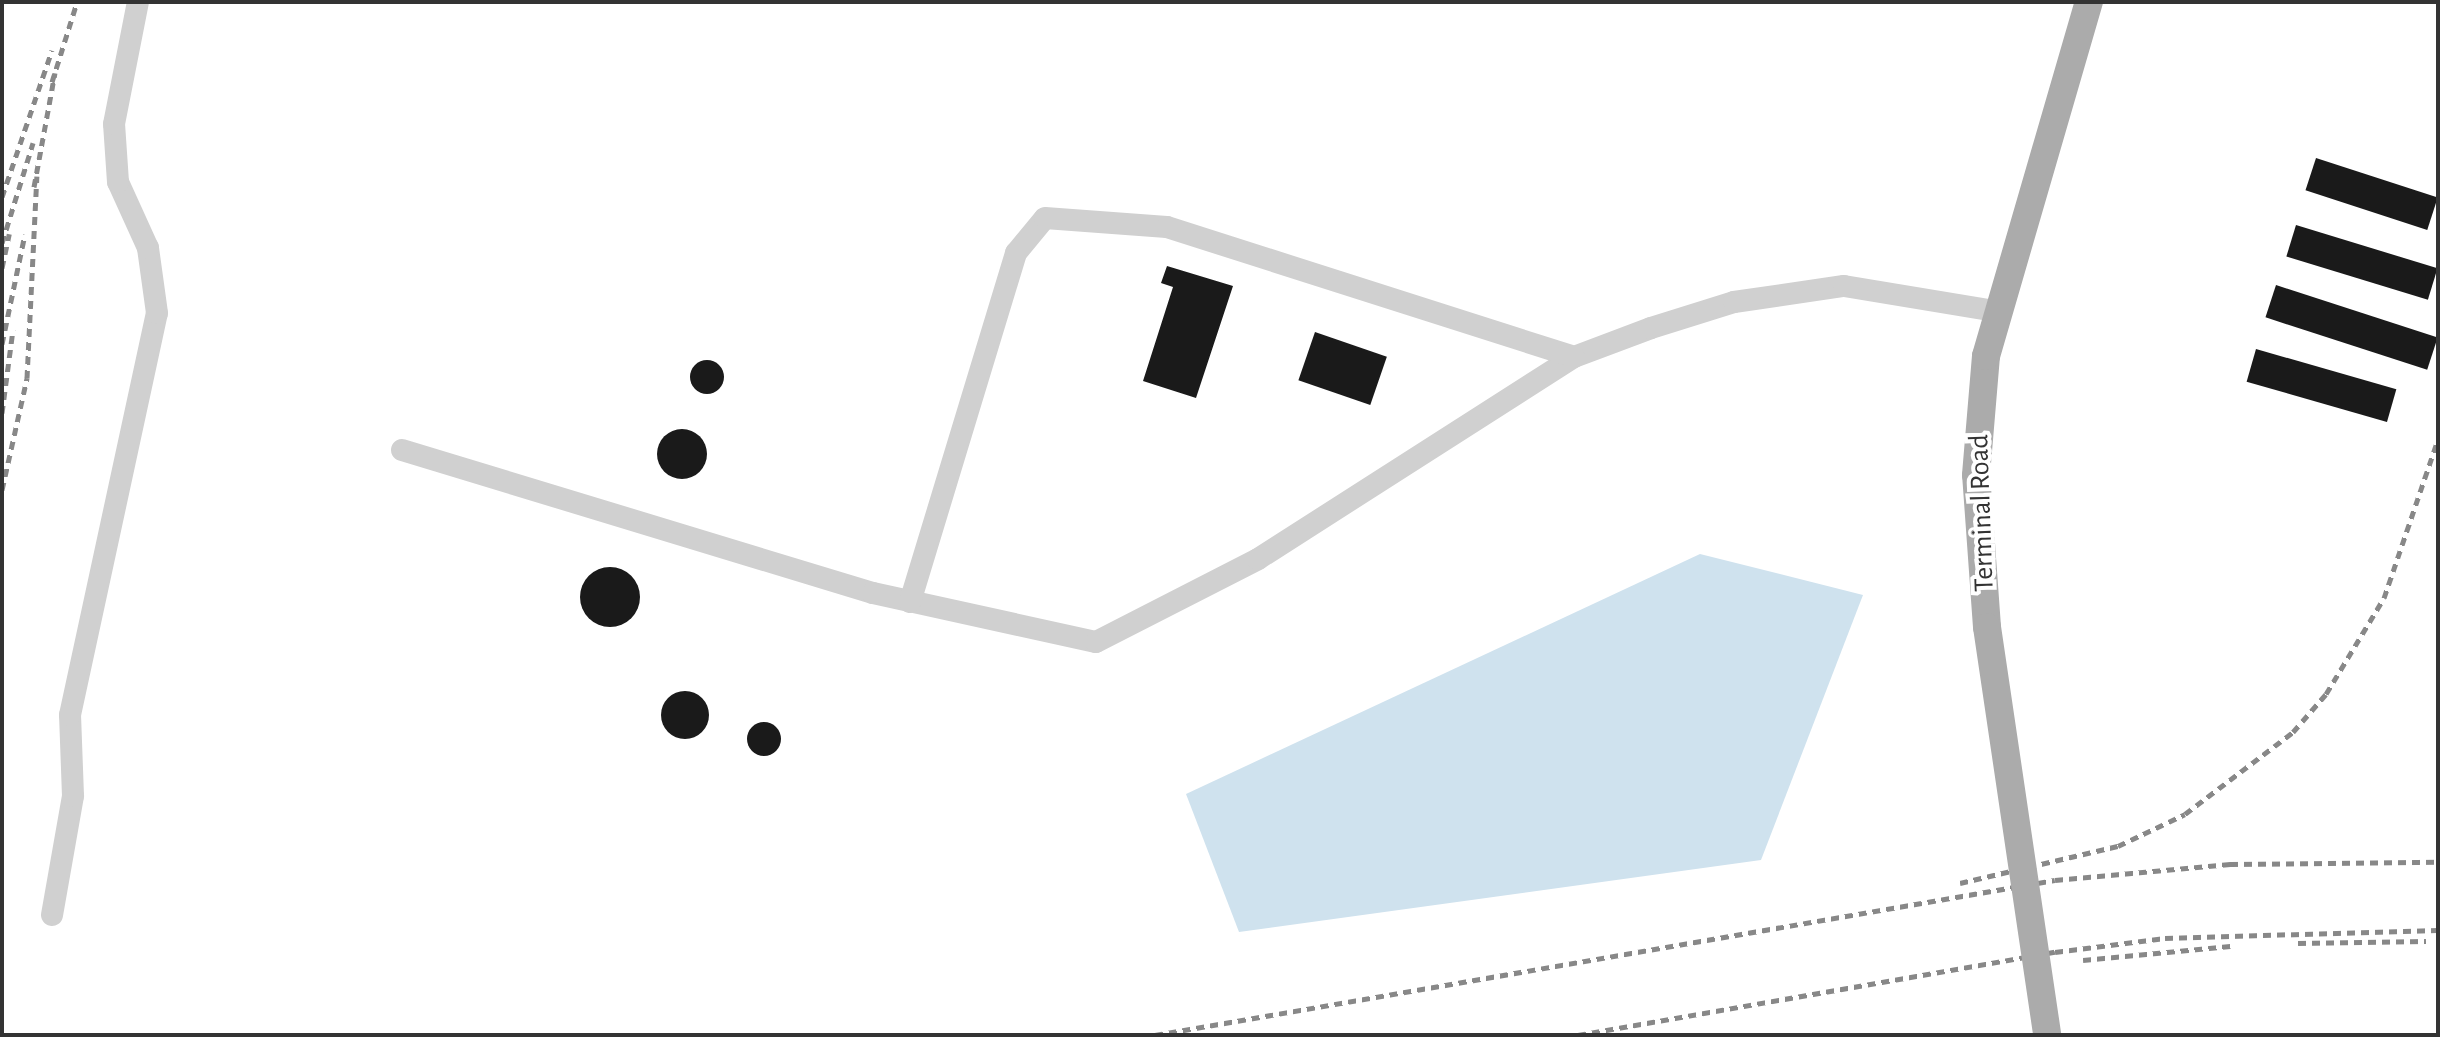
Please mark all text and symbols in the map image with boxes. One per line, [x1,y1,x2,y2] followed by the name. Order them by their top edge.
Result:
[1962,434,2002,592] street label: Terminal Road

